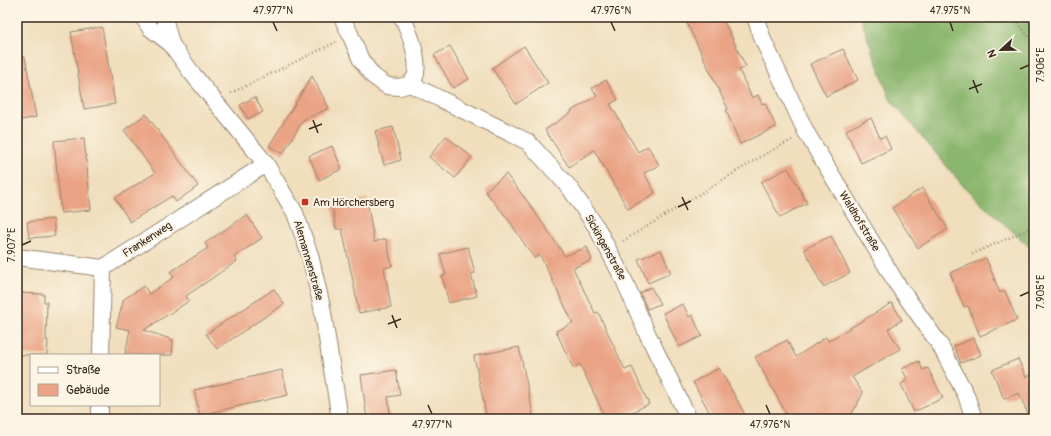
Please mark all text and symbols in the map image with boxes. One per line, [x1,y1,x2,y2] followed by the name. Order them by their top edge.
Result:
[253,5,293,17] text: 47.977°N
[591,5,632,17] text: 47.976°N
[930,5,970,17] text: 47.975°N
[981,30,1021,70] north arrow
[985,47,1000,59] text: N
[1035,48,1047,82] text: 7.906°E
[837,189,883,254] street label: Waldhofstraße
[313,196,395,209] place label: Am Hörchersberg
[300,197,310,207] marker: Am Hörchersberg
[582,212,629,283] street label: Sickingenstraße
[120,218,175,260] street label: Frankenweg
[291,218,326,302] street label: Alemannenstraße
[6,228,18,262] text: 7.907°E
[1035,275,1047,309] text: 7.905°E
[30,354,160,406] legend
[66,363,100,378] text: Straße
[66,383,110,398] text: Gebäude
[412,419,452,431] text: 47.977°N
[750,419,791,431] text: 47.976°N

